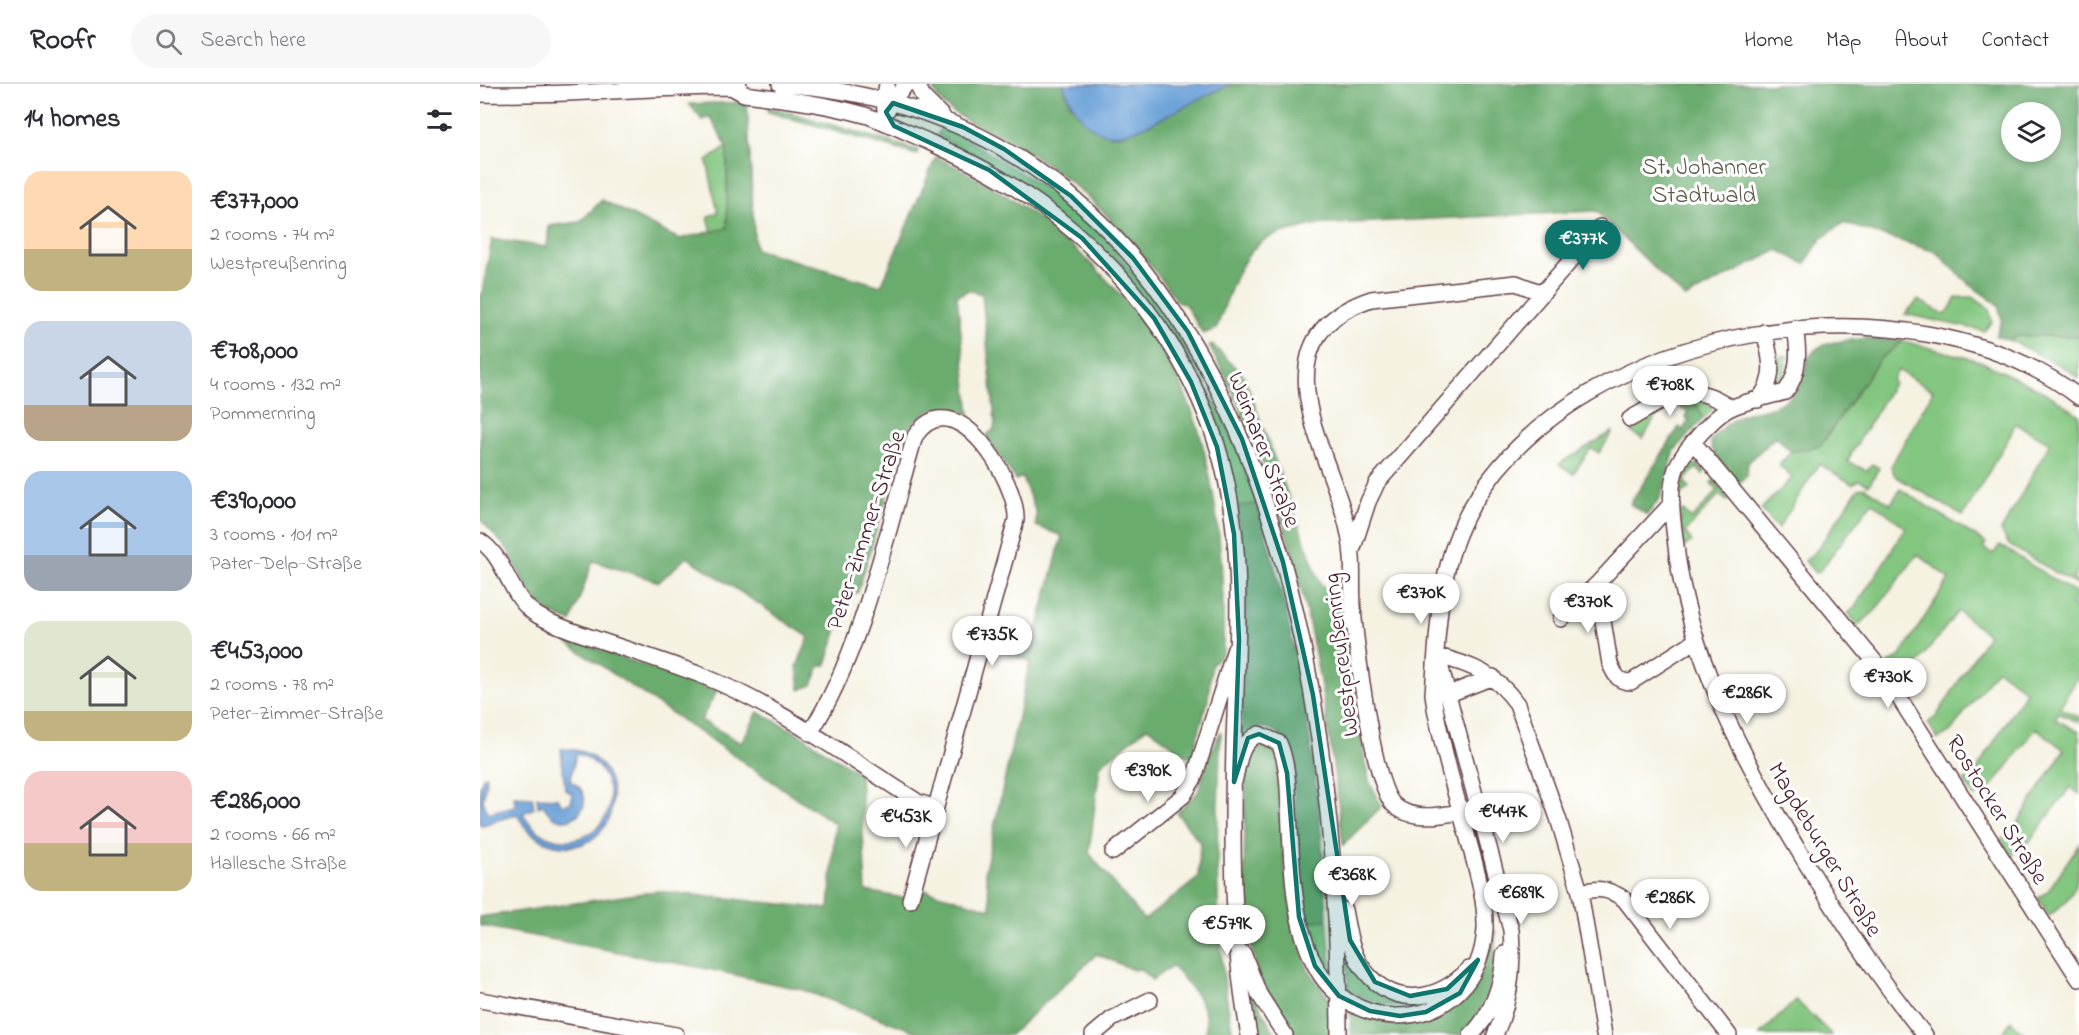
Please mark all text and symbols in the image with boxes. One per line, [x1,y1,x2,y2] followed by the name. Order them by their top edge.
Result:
[131,14,551,68] search box
[30,21,95,62] text: Roofr
[152,25,185,58] icon: search
[200,25,306,57] text: Search here
[1744,26,1793,56] text: Home
[1826,26,1861,56] text: Map
[1894,26,1948,56] text: About
[1981,26,2049,56] text: Contact
[24,101,120,139] text: 14 homes
[2001,102,2061,162] map controls
[2001,102,2061,162] button: layers
[423,104,456,137] icon: filters
[1642,151,1767,214] park label: St. Johanner Stadtwald
[210,183,298,221] text: €377,000
[72,195,144,267] icon: home
[1541,220,1625,271] pin: €377K
[210,221,335,250] text: 2 rooms · 74 m²
[1559,225,1607,254] text: €377K
[210,250,347,279] text: Westpreußenring
[210,333,298,371] text: €708,000
[72,345,144,417] icon: home
[1628,366,1712,417] pin: €708K
[1217,367,1308,533] street label: Weimarer Straße
[210,371,341,400] text: 4 rooms · 132 m²
[1646,371,1694,400] text: €708K
[210,400,316,429] text: Pommernring
[819,426,916,635] street label: Peter-Zimmer-Straße
[210,483,296,521] text: €390,000
[72,495,144,567] icon: home
[210,521,338,550] text: 3 rooms · 101 m²
[210,550,362,579] text: Pater-Delp-Straße
[1315,571,1370,738] street label: Westpreußenring
[1379,574,1463,625] pin: €370K
[1397,579,1445,608] text: €370K
[1546,583,1630,634] pin: €370K
[1564,588,1612,617] text: €370K
[950,616,1034,667] pin: €735K
[966,621,1018,650] text: €735K
[210,633,303,671] text: €453,000
[72,645,144,717] icon: home
[1846,658,1930,709] pin: €730K
[1864,663,1912,692] text: €730K
[210,671,334,700] text: 2 rooms · 78 m²
[1705,674,1789,725] pin: €286K
[1722,679,1772,708] text: €286K
[210,700,383,729] text: Peter-Zimmer-Straße
[1936,729,2056,892] street label: Rostocker Straße
[1106,752,1190,803] pin: €390K
[1758,756,1890,945] street label: Magdeburger Straße
[1125,757,1171,786] text: €390K
[210,783,300,821] text: €286,000
[1461,793,1545,844] pin: €447K
[72,795,144,867] icon: home
[864,798,948,849] pin: €453K
[1479,798,1527,827] text: €447K
[880,803,932,832] text: €453K
[210,821,336,850] text: 2 rooms · 66 m²
[210,850,347,879] text: Hallesche Straße
[1310,856,1394,907] pin: €368K
[1328,861,1376,890] text: €368K
[1479,874,1563,925] pin: €689K
[1498,879,1544,908] text: €689K
[1628,879,1712,930] pin: €286K
[1645,884,1695,913] text: €286K
[1185,905,1269,956] pin: €579K
[1202,910,1252,939] text: €579K

